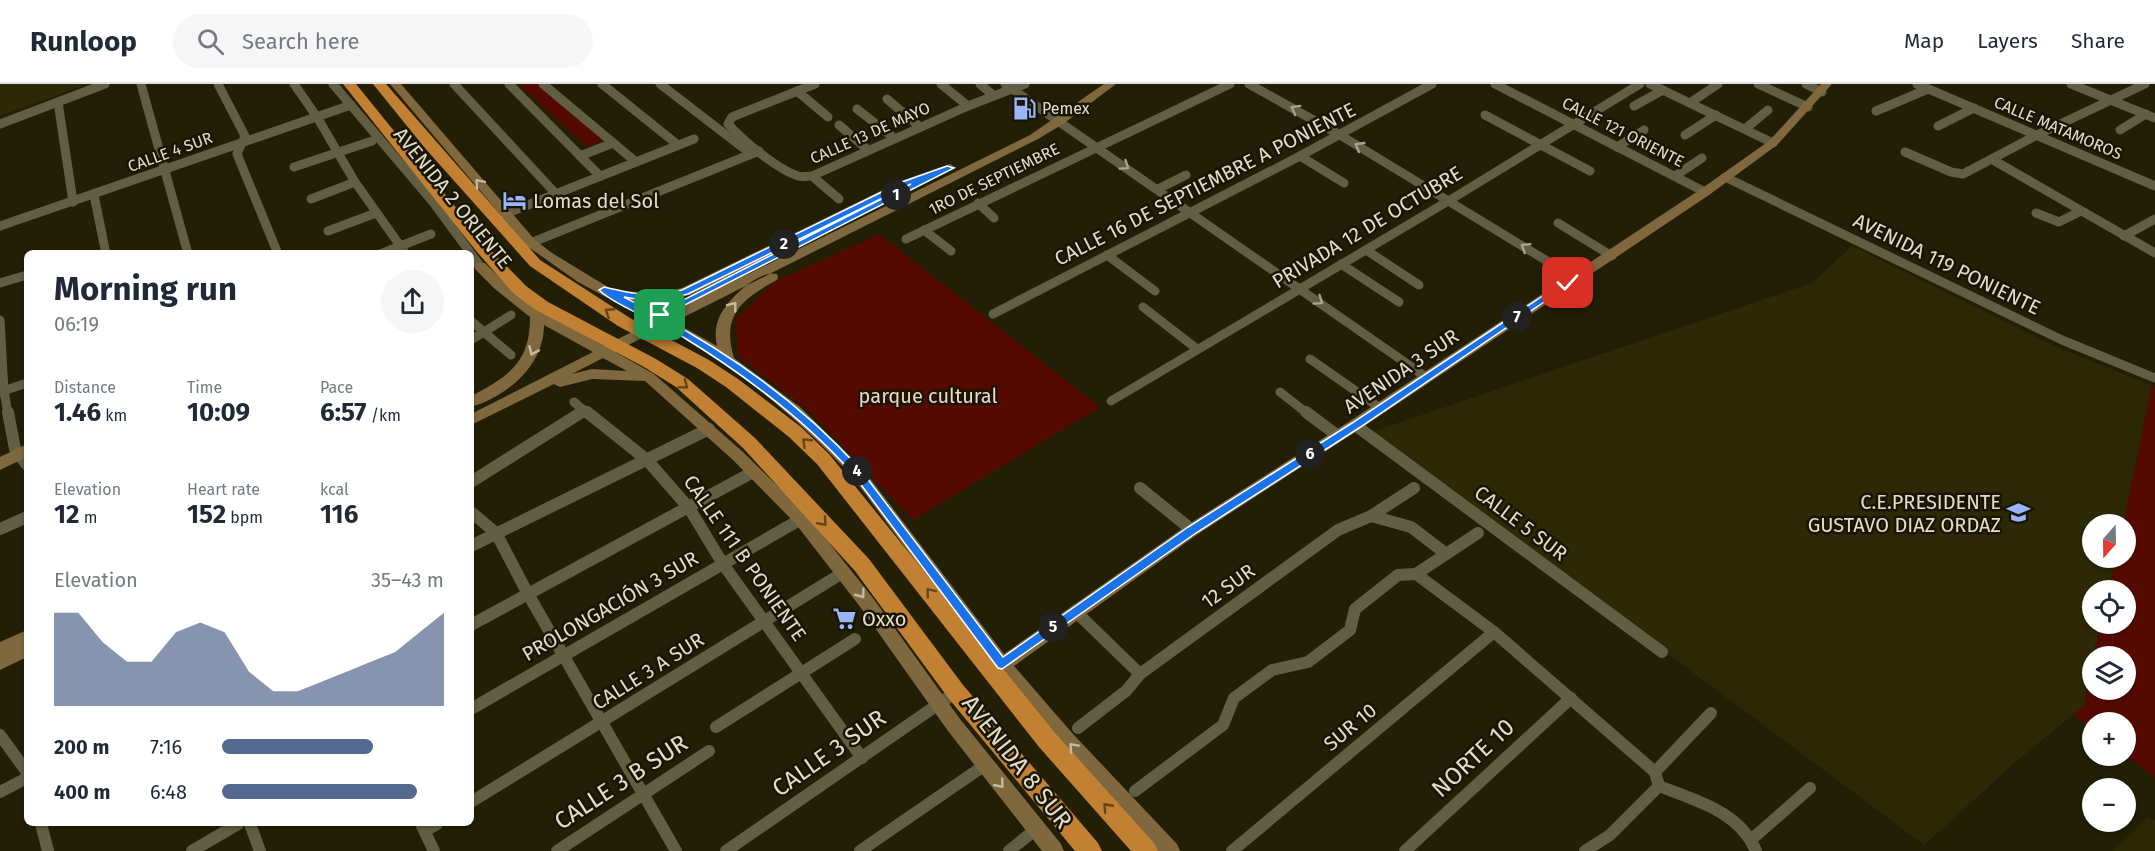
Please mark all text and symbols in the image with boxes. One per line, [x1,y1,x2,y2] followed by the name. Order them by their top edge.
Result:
[173,14,593,68] search box
[30,25,137,58] text: Runloop
[194,25,227,58] icon: search
[242,28,360,55] text: Search here
[1904,28,1944,54] text: Map
[1977,28,2038,54] text: Layers
[2071,28,2125,54] text: Share
[1991,92,2125,164] street label: CALLE MATAMOROS
[1559,93,1687,171] street label: CALLE 121 ORIENTE
[1011,95,1037,121] fuel station icon: Pemex
[1050,97,1360,271] street label: CALLE 16 DE SEPTIEMBRE A PONIENTE
[807,98,933,168] street label: CALLE 13 DE MAYO
[1042,99,1090,118] place label: Pemex
[1291,105,1301,117] one-way arrow
[389,123,517,273] street label: AVENIDA 2 ORIENTE
[125,128,215,176] street label: CALLE 4 SUR
[926,139,1062,219] street label: 1RO DE SEPTIEMBRE
[1355,142,1365,153] one-way arrow
[1118,159,1129,170] one-way arrow
[1268,161,1466,293] street label: PRIVADA 12 DE OCTUBRE
[475,179,486,190] one-way arrow
[881,180,911,210] pin: 1
[892,185,900,204] text: 1
[502,188,528,214] hotel icon: Lomas del Sol
[533,189,659,213] place label: Lomas del Sol
[1849,208,2045,320] street label: AVENIDA 119 PONIENTE
[769,229,799,259] pin: 2
[780,234,788,253] text: 2
[1521,244,1532,255] one-way arrow
[1542,257,1593,308] pin
[1551,266,1584,299] icon: check
[54,269,237,309] text: Morning run
[381,270,444,333] button: share
[634,289,685,340] pin
[1313,294,1324,305] one-way arrow
[643,298,676,331] icon: arrive
[725,302,736,313] one-way arrow
[1502,302,1532,332] pin: 7
[1513,307,1521,326] text: 7
[604,308,615,319] one-way arrow
[54,312,99,336] text: 06:19
[1339,324,1463,418] street label: AVENIDA 3 SUR
[528,345,540,356] one-way arrow
[54,378,116,397] text: Distance
[187,378,222,397] text: Time
[320,378,353,397] text: Pace
[678,378,689,389] one-way arrow
[859,384,998,408] park label: parque cultural
[54,397,101,428] text: 1.46
[187,397,250,428] text: 10:09
[320,397,367,428] text: 6:57
[101,406,127,425] text: km
[367,406,401,425] text: /km
[802,438,812,449] one-way arrow
[1295,439,1325,469] pin: 6
[1305,444,1315,463] text: 6
[842,456,872,486] pin: 4
[852,461,862,480] text: 4
[679,470,811,646] street label: CALLE 111 B PONIENTE
[54,480,121,499] text: Elevation
[187,480,260,499] text: Heart rate
[320,480,349,499] text: kcal
[1470,480,1572,566] street label: CALLE 5 SUR
[1808,490,2001,537] place label: C.E.PRESIDENTE GUSTAVO DIAZ ORDAZ
[54,499,80,530] text: 12
[187,499,226,530] text: 152
[320,499,358,530] text: 116
[2006,500,2032,526] school or university icon: C.E.PRESIDENTE GUSTAVO DIAZ ORDAZ
[80,508,97,527] text: m
[226,508,263,527] text: bpm
[2082,514,2136,568] north arrow
[2082,514,2136,832] map controls
[816,515,827,525] one-way arrow
[518,546,702,666] street label: PROLONGACIÓN 3 SUR
[1197,559,1259,613] street label: 12 SUR
[54,568,138,592] text: Elevation
[371,568,444,592] text: 35–43 m
[2082,580,2136,634] button: locate
[927,587,938,598] one-way arrow
[854,588,865,599] one-way arrow
[831,606,857,632] supermarket icon: Oxxo
[862,607,907,631] place label: Oxxo
[1038,612,1068,642] pin: 5
[1049,617,1057,636] text: 5
[588,627,708,715] street label: CALLE 3 A SUR
[2082,646,2136,700] button: layers
[956,690,1078,834] street label: AVENIDA 8 SUR
[1319,698,1381,756] street label: SUR 10
[767,704,891,802] street label: CALLE 3 SUR
[2082,712,2136,766] button: +
[1426,713,1520,803] street label: NORTE 10
[549,729,693,835] street label: CALLE 3 B SUR
[54,735,109,759] text: 200 m
[150,735,182,759] text: 7:16
[1069,743,1080,753] one-way arrow
[993,778,1004,789] one-way arrow
[2082,778,2136,832] button: −
[54,780,110,804] text: 400 m
[150,780,187,804] text: 6:48
[1103,804,1114,814] one-way arrow

